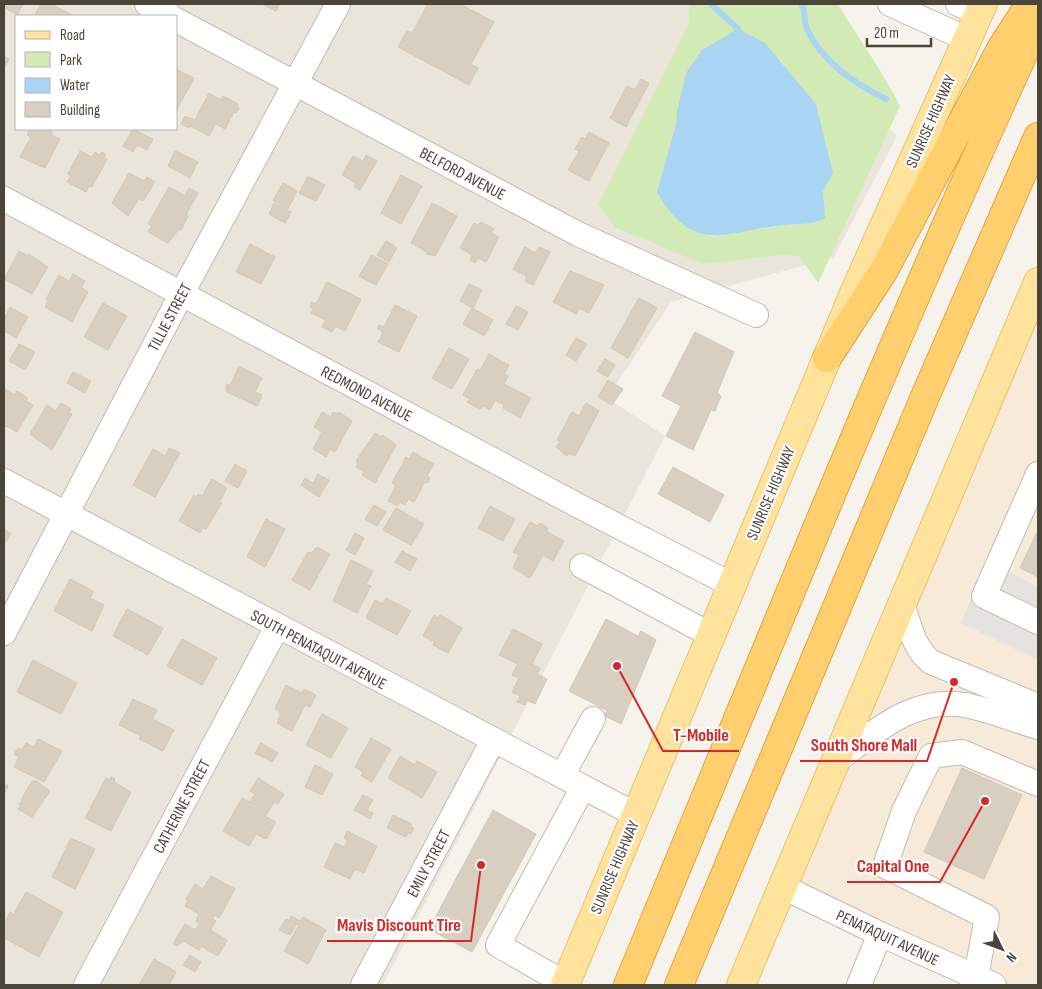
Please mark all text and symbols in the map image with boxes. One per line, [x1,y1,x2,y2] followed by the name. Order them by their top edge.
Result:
[15,15,178,130] legend
[867,15,931,47] scale bar
[874,24,899,43] text: 20 m
[60,26,85,45] text: Road
[60,51,82,70] text: Park
[902,72,961,171] street label: SUNRISE HIGHWAY
[60,76,91,95] text: Water
[60,101,100,120] text: Building
[416,144,508,205] street label: BELFORD AVENUE
[145,280,196,355] street label: TILLIE STREET
[317,362,415,426] street label: REDMOND AVENUE
[743,444,800,543] street label: SUNRISE HIGHWAY
[247,606,389,694] street label: SOUTH PENATAQUIT AVENUE
[663,718,739,751] callout: T-Mobile
[673,725,729,746] text: T-Mobile
[800,728,927,761] callout: South Shore Mall
[811,735,917,756] text: South Shore Mall
[150,756,215,857] street label: CATHERINE STREET
[587,818,644,917] street label: SUNRISE HIGHWAY
[404,826,455,901] street label: EMILY STREET
[847,849,940,882] callout: Capital One
[857,856,929,877] text: Capital One
[833,906,942,970] street label: PENATAQUIT AVENUE
[327,908,471,941] callout: Mavis Discount Tire
[337,915,461,936] text: Mavis Discount Tire
[977,924,1027,974] north arrow
[1002,949,1020,966] text: N

